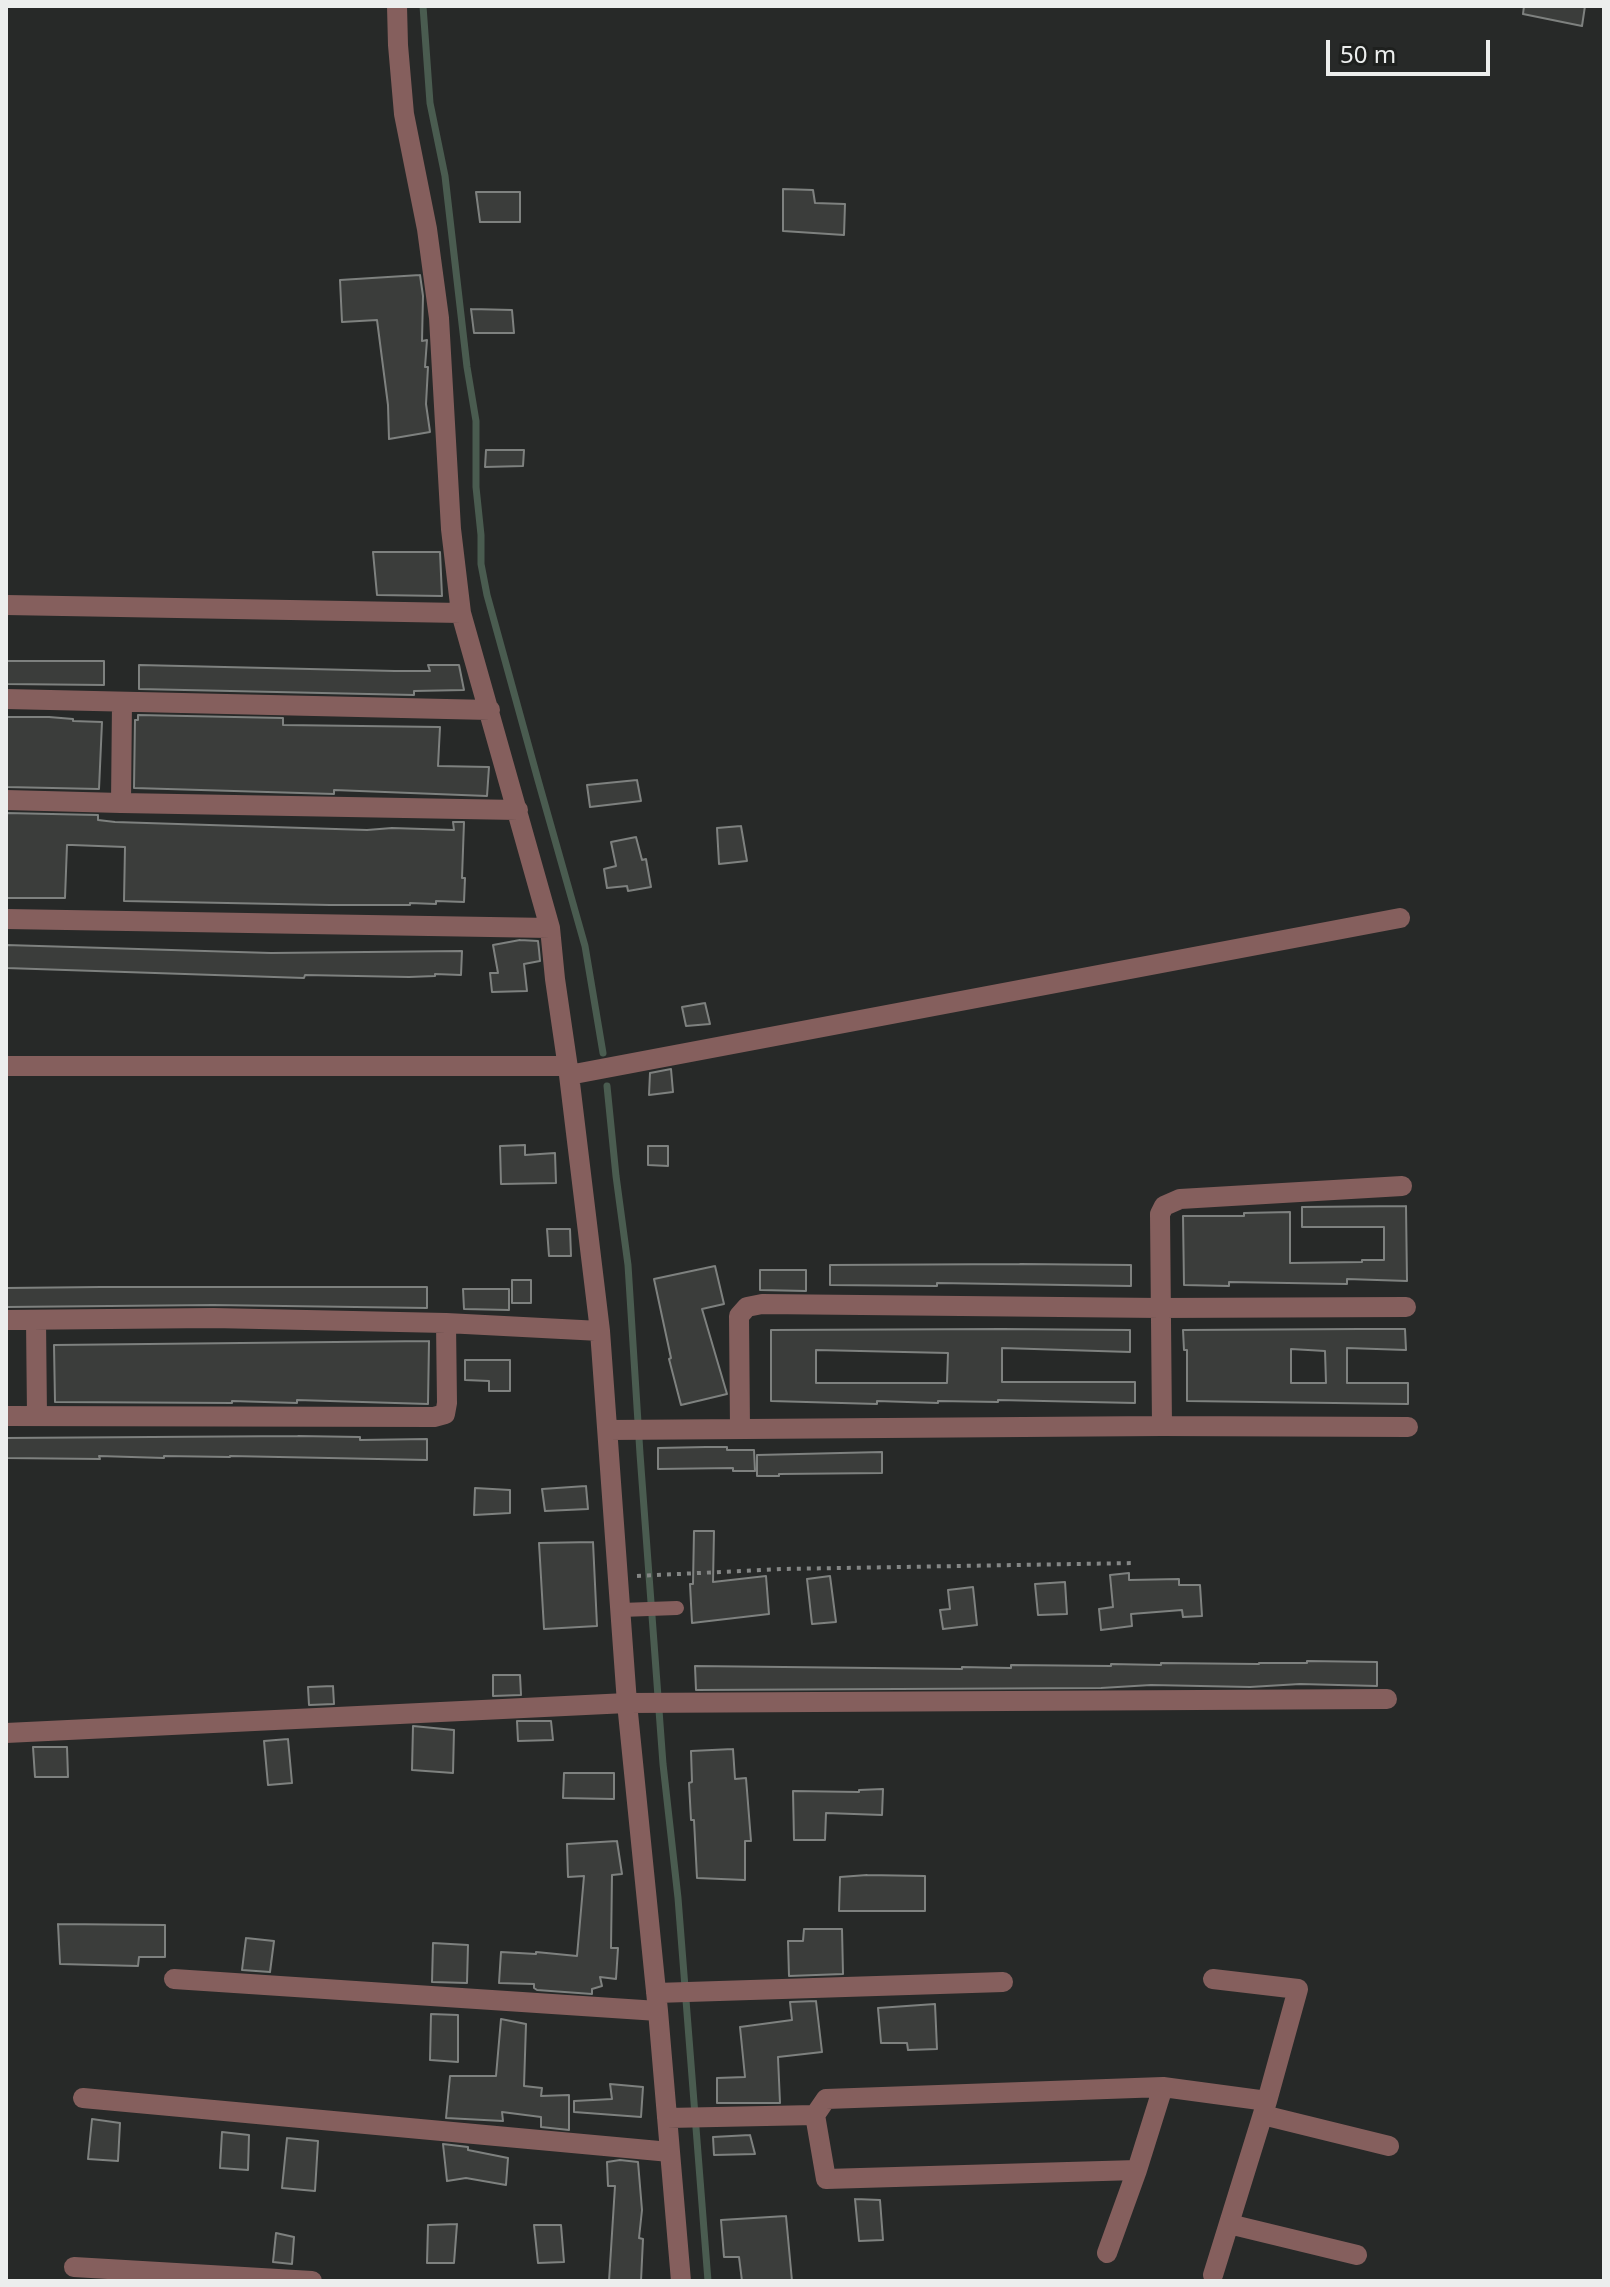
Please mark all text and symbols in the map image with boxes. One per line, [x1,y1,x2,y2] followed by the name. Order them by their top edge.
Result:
[1330,24,1494,74] scale bar
[1340,37,1396,70] text: 50 m

